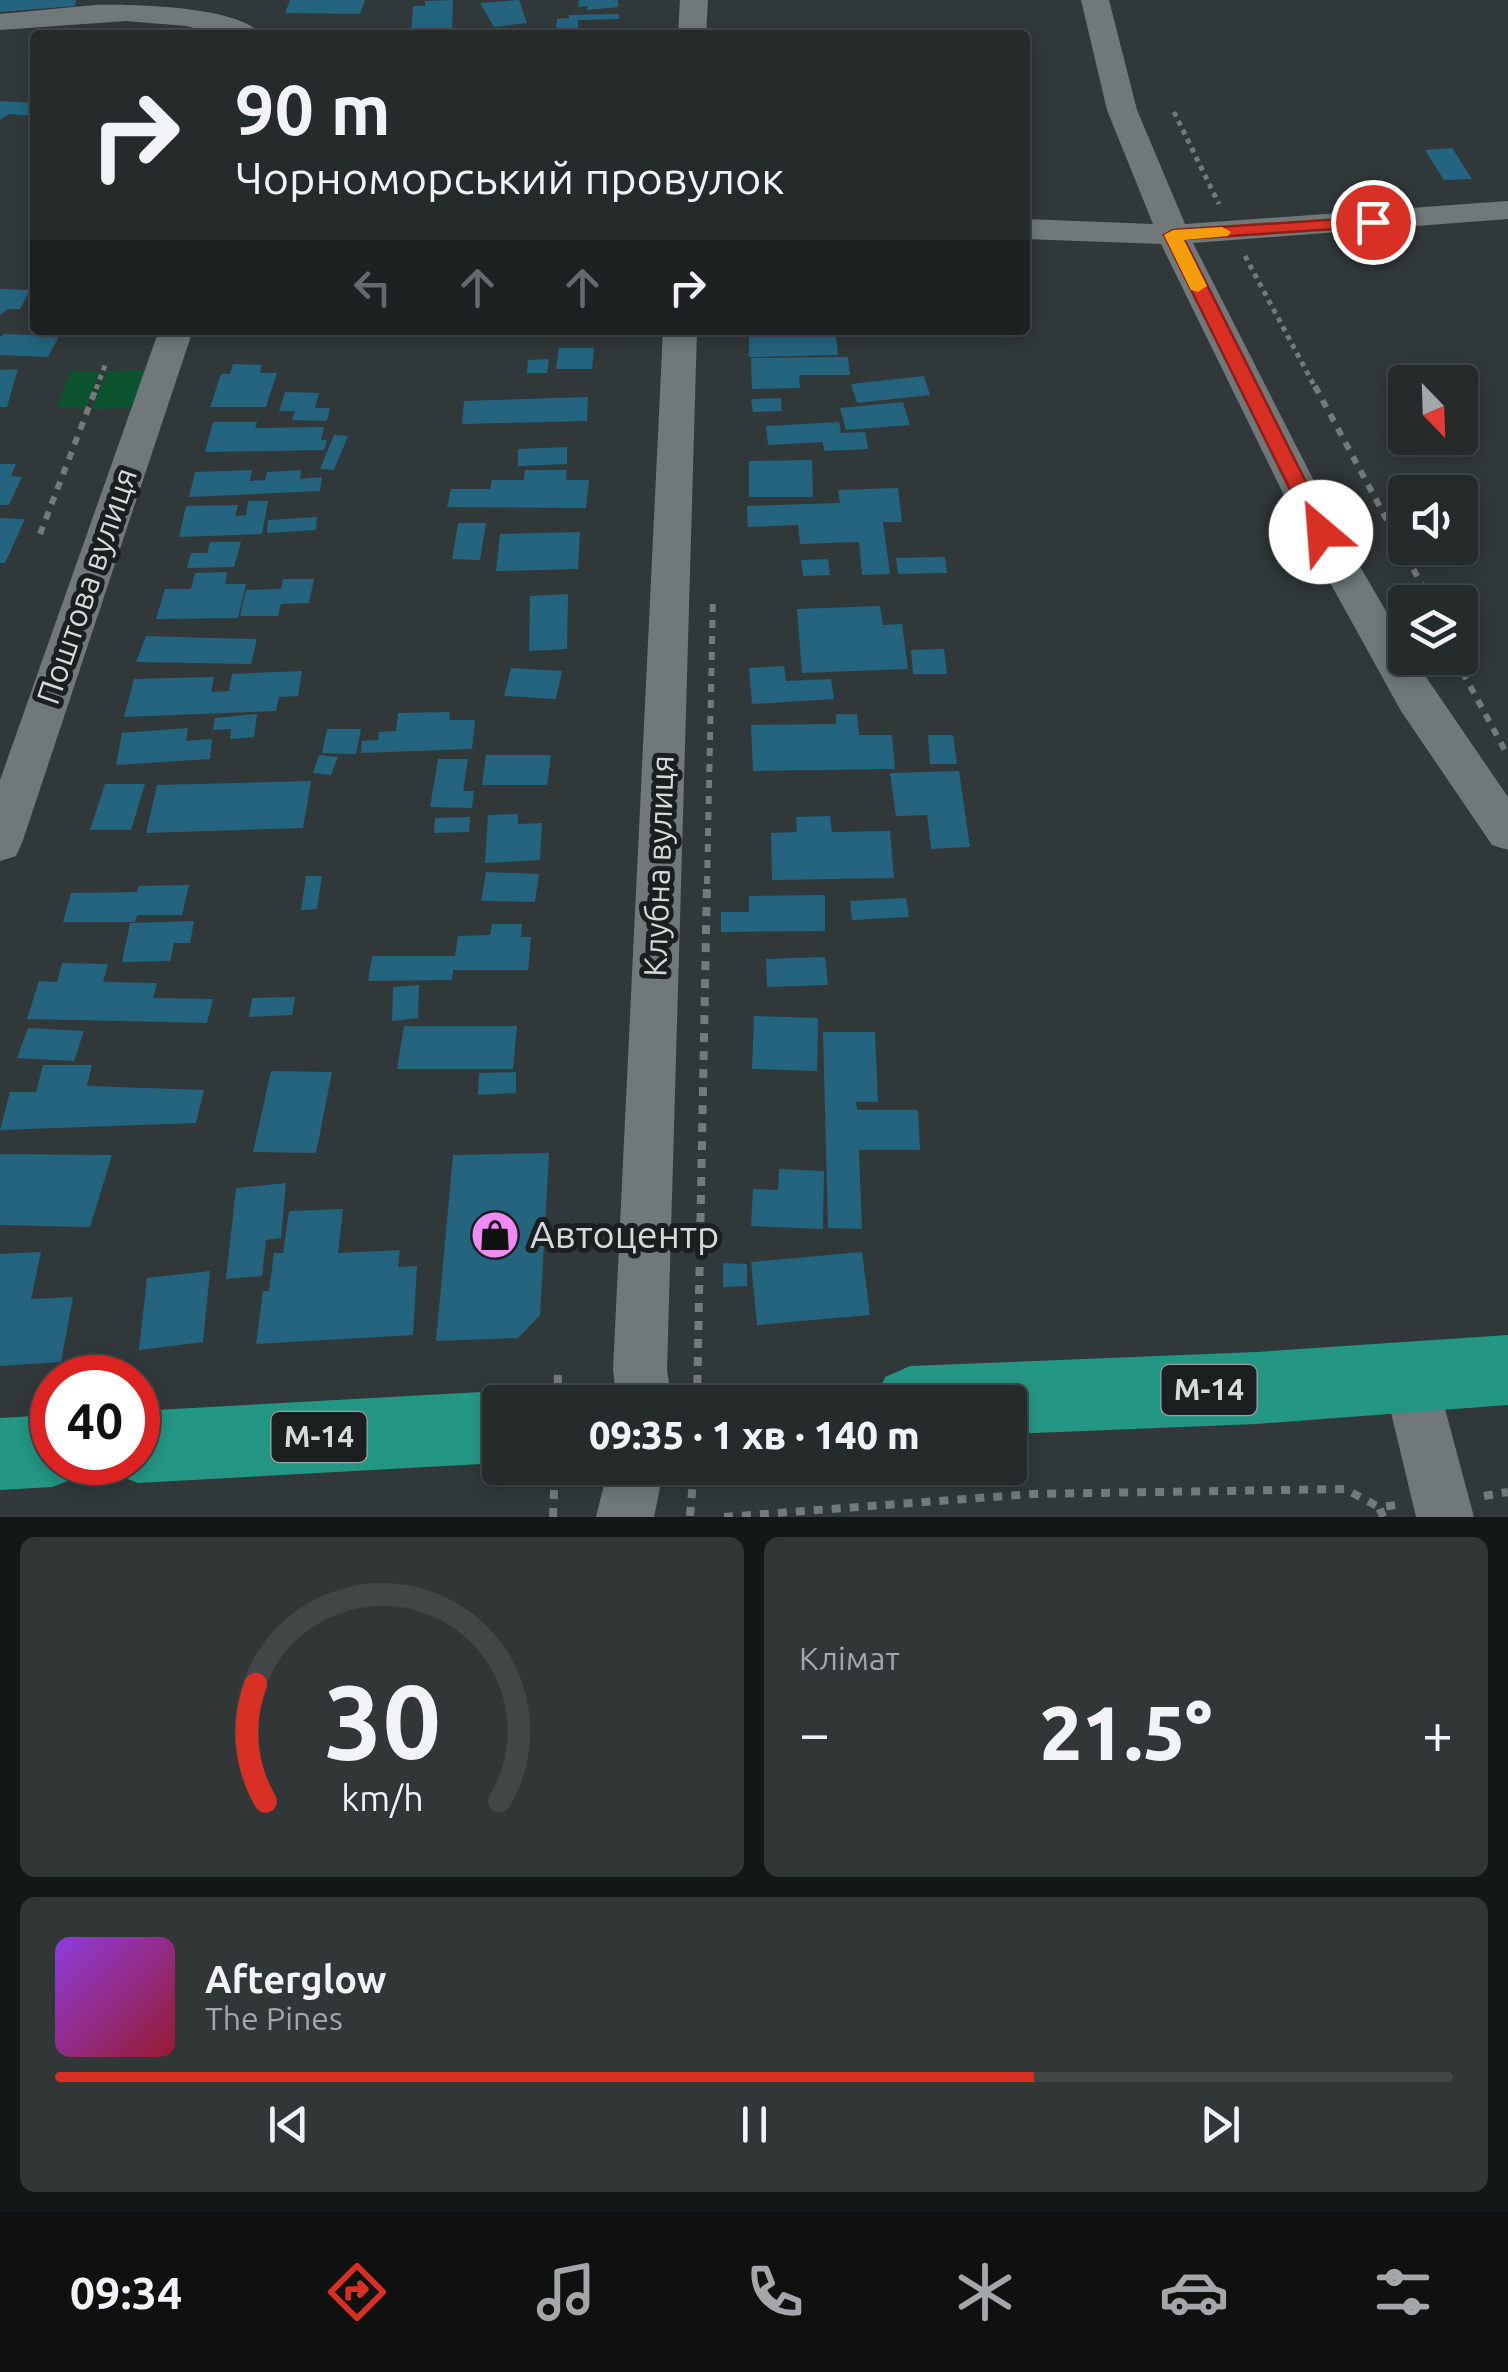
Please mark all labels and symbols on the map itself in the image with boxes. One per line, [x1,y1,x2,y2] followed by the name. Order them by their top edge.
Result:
[1331,180,1416,265] pin
[1388,365,1478,455] north arrow
[29,463,143,708] street label: Поштова вулиця
[1269,480,1373,584] position arrow
[636,755,680,977] street label: Клубна вулиця
[469,1209,521,1261] shop icon: Автоцентр
[530,1213,719,1255] place label: Автоцентр
[30,1355,160,1485] speed limit sign: 40
[1162,1365,1256,1415] road number: М-14
[272,1412,366,1462] road number: М-14

